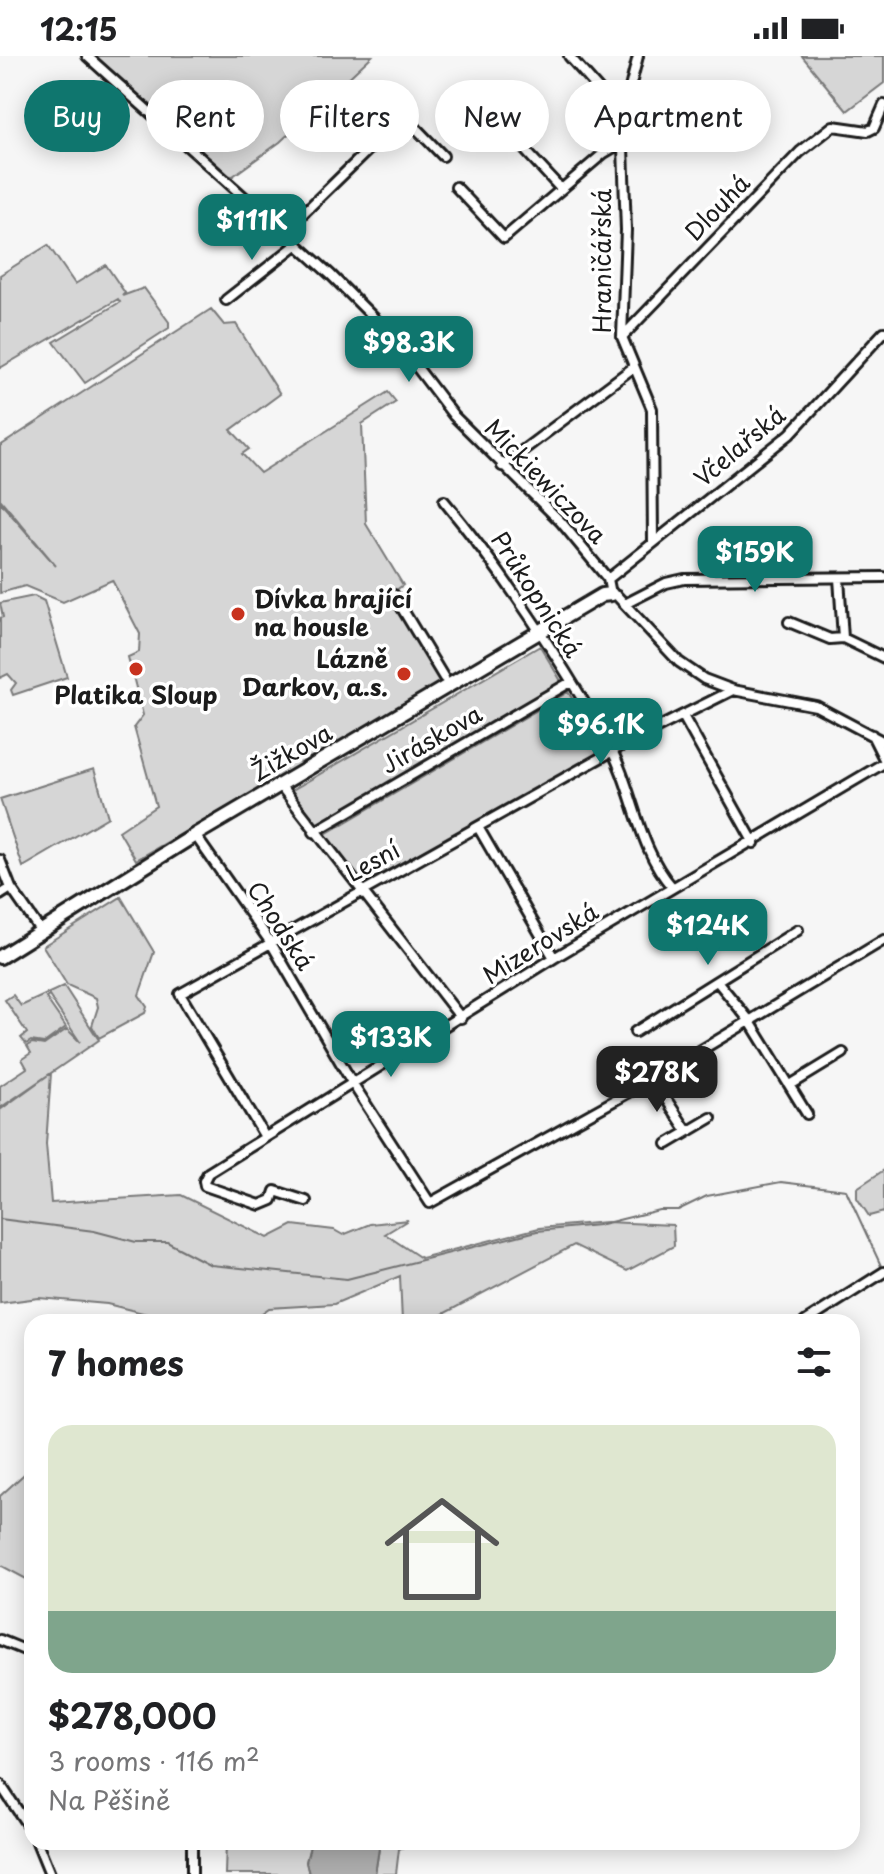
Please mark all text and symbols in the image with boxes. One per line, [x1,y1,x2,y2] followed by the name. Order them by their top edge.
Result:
[40,6,118,51] text: 12:15
[24,80,130,152] chip: Buy
[146,80,264,152] chip: Rent
[280,80,419,152] chip: Filters
[435,80,549,152] chip: New
[565,80,771,152] chip: Apartment
[676,165,758,248] street label: Dlouhá
[583,188,619,333] street label: Hraničářská
[196,194,308,262] pin: $111K
[216,200,288,239] text: $111K
[344,316,474,384] pin: $98.3K
[363,322,455,361] text: $98.3K
[685,396,793,494] street label: Včelařská
[477,410,616,552] street label: Mickiewiczova
[483,524,592,664] street label: Průkopnická
[699,526,811,594] pin: $159K
[716,532,794,571] text: $159K
[254,580,413,644] place label: Dívka hrající na housle
[229,605,247,623] marker: Dívka hrající na housle
[242,640,388,704] place label: Lázně Darkov, a.s.
[127,660,145,678] marker: Platika Sloup
[395,665,413,683] marker: Lázně Darkov, a.s.
[54,676,218,712] place label: Platika Sloup
[374,695,488,782] street label: Jiráskova
[536,698,666,766] pin: $96.1K
[557,704,645,743] text: $96.1K
[244,713,338,789] street label: Žižkova
[338,830,406,890] street label: Lesní
[239,873,324,977] street label: Chodská
[475,892,605,992] street label: Mizerovská
[652,899,764,967] pin: $124K
[666,905,750,944] text: $124K
[335,1011,447,1079] pin: $133K
[350,1017,432,1056] text: $133K
[601,1046,713,1114] pin: $278K
[614,1052,700,1091] text: $278K
[48,1336,184,1388] text: 7 homes
[792,1340,836,1384] icon: filters
[370,1477,514,1621] icon: home
[48,1689,217,1741] text: $278,000
[48,1741,260,1780] text: 3 rooms · 116 m²
[48,1780,171,1819] text: Na Pěšině

